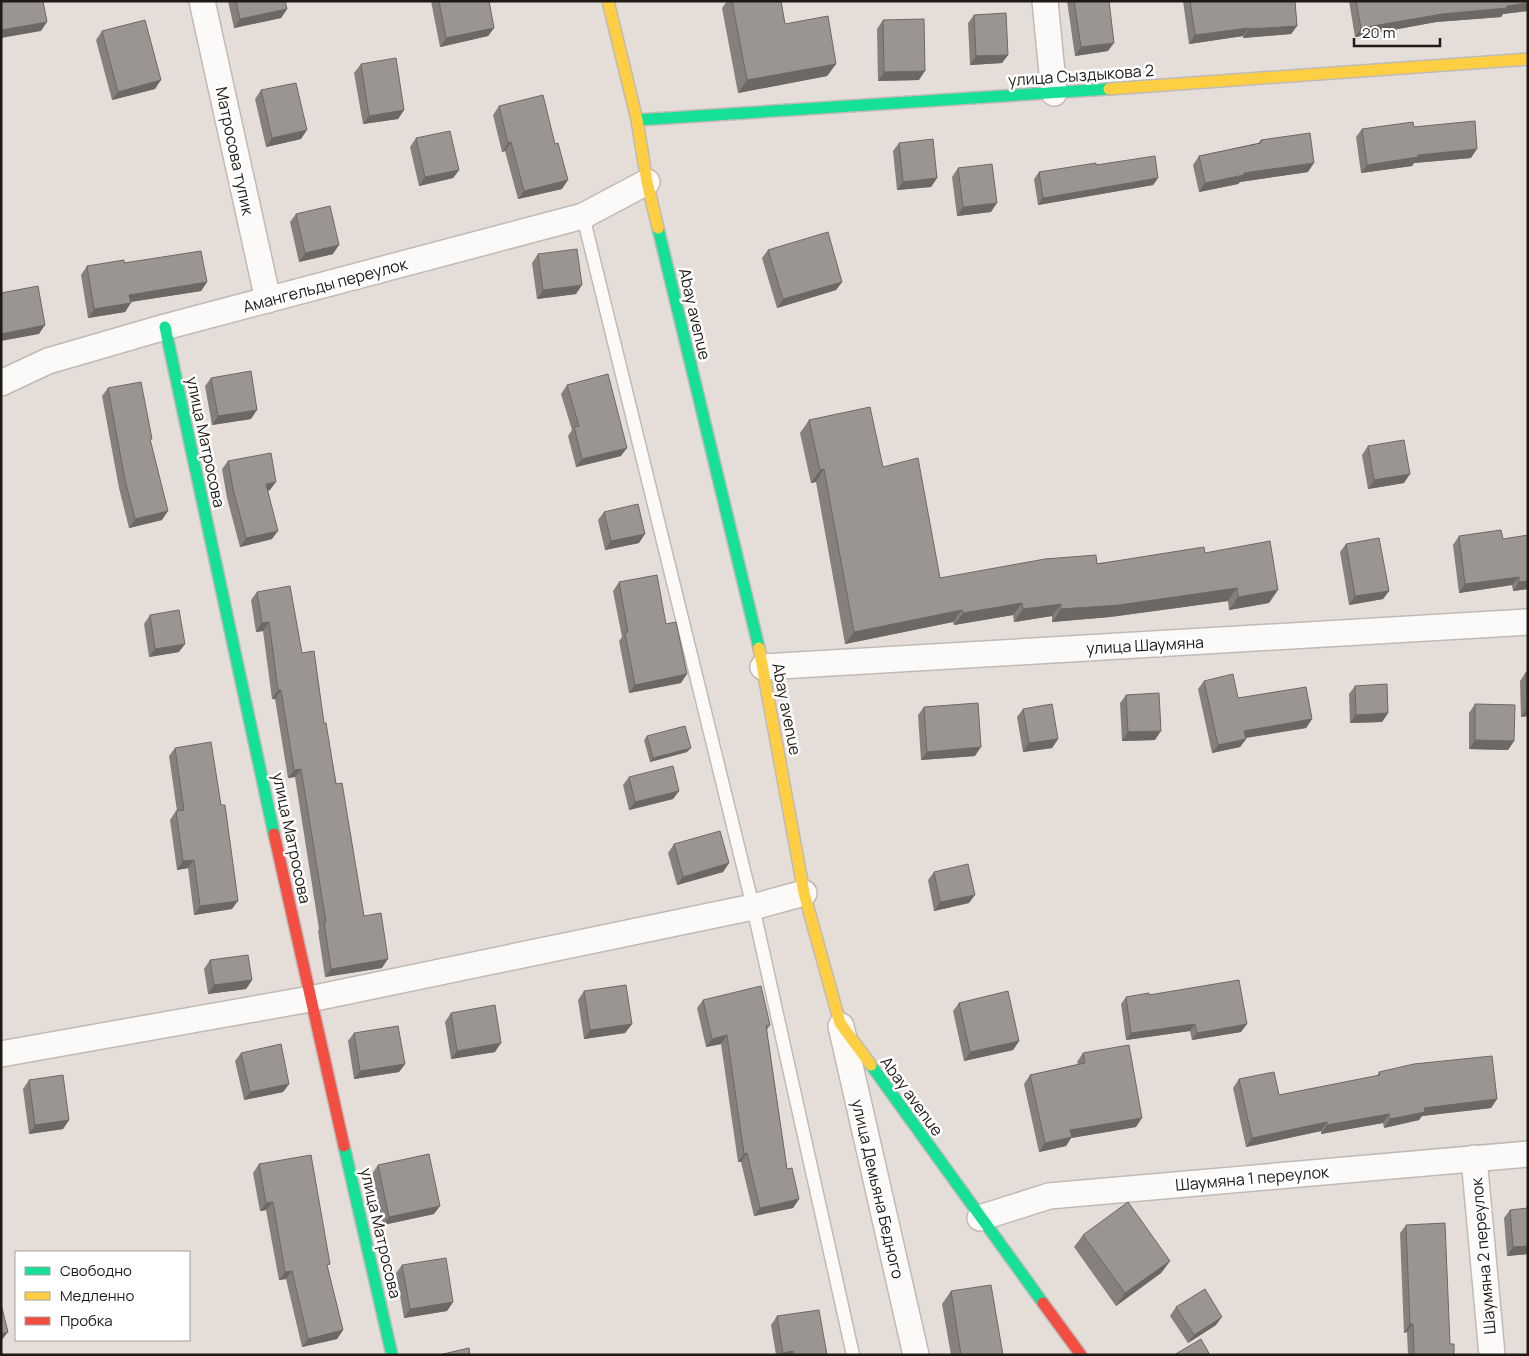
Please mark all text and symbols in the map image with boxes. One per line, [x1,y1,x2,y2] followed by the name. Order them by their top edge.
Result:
[1354,15,1440,47] scale bar
[1362,22,1395,43] text: 20 m
[1007,59,1155,91] street label: улица Сыздыкова 2
[211,85,260,218] street label: Матросова тупик
[240,252,411,318] street label: Амангельды переулок
[674,266,716,362] street label: Abay avenue
[181,375,231,509] street label: улица Матросова
[1086,631,1204,659] street label: улица Шаумяна
[767,661,807,757] street label: Abay avenue
[267,771,317,905] street label: улица Матросова
[876,1052,948,1140] street label: Abay avenue
[847,1097,909,1281] street label: улица Демьяна Бедного
[1174,1160,1331,1196] street label: Шаумяна 1 переулок
[355,1166,407,1300] street label: улица Матросова
[1465,1176,1501,1335] street label: Шаумяна 2 переулок
[15,1251,190,1341] legend
[60,1260,132,1281] text: Свободно
[60,1285,134,1306] text: Медленно
[60,1310,113,1331] text: Пробка

